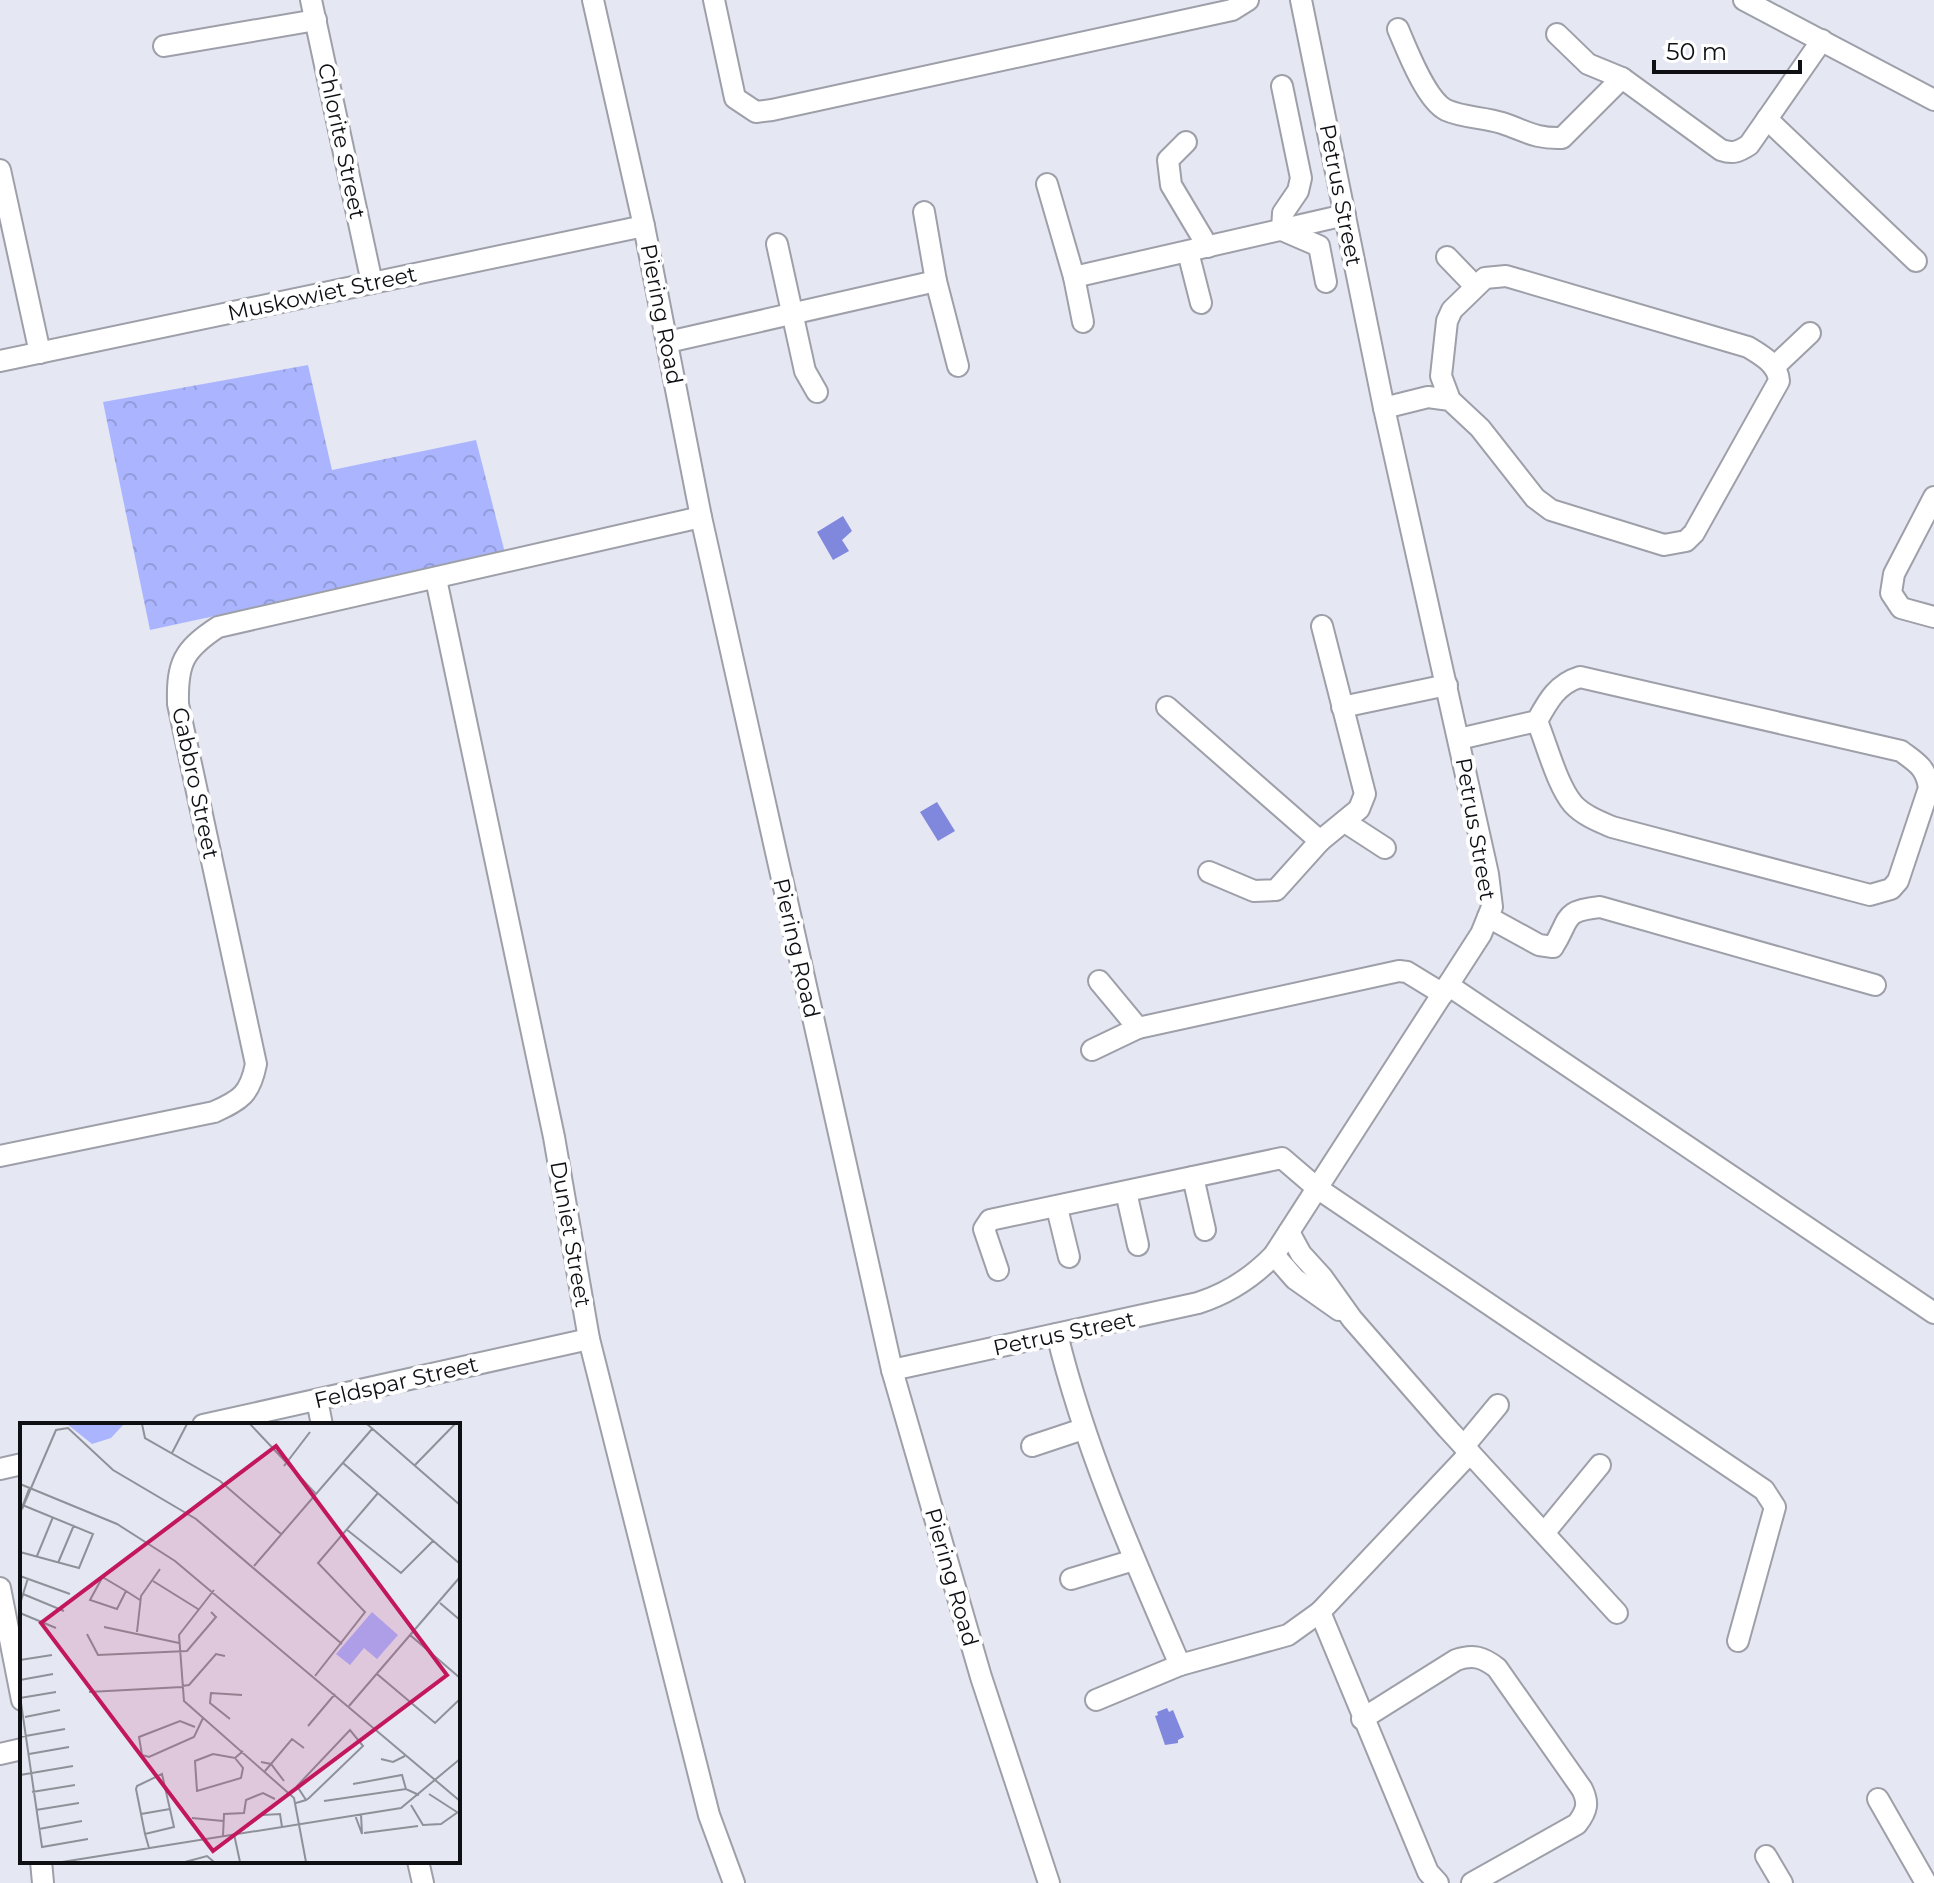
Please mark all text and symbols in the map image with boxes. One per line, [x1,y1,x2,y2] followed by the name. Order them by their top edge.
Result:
[1654,24,1800,74] scale bar
[1666,37,1727,66] text: 50 m
[312,61,371,222] street label: Chlorite Street
[1313,122,1368,269] street label: Petrus Street
[635,241,688,387] street label: Piering Road
[225,260,419,327] street label: Muskowiet Street
[166,705,225,862] street label: Gabbro Street
[1450,756,1501,903] street label: Petrus Street
[767,875,826,1021] street label: Piering Road
[544,1159,597,1309] street label: Duniet Street
[991,1305,1138,1362] street label: Petrus Street
[312,1351,481,1414] street label: Feldspar Street
[20,1423,460,1863] inset map
[919,1505,984,1649] street label: Piering Road

